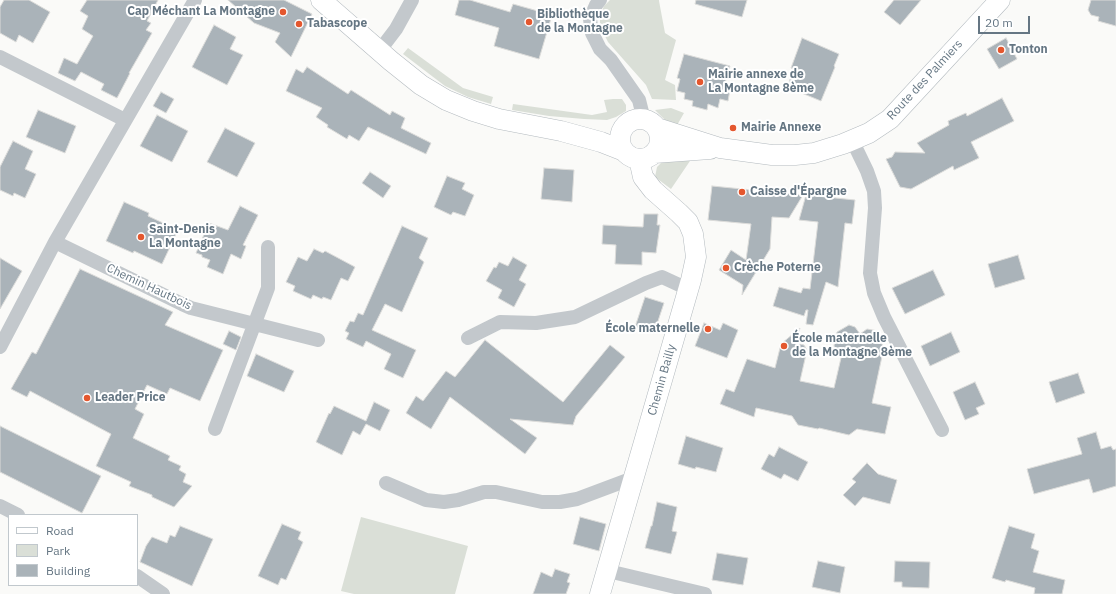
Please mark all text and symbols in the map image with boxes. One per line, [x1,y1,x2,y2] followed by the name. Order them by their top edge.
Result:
[127,5,275,19] place label: Cap Méchant La Montagne
[278,7,288,17] marker: Cap Méchant La Montagne
[537,8,623,36] place label: Bibliothèque de la Montagne
[980,8,1032,34] scale bar
[985,15,1013,30] text: 20 m
[307,17,367,31] place label: Tabascope
[524,17,534,27] marker: Bibliothèque de la Montagne
[294,19,304,29] marker: Tabascope
[884,37,966,123] street label: Route des Palmiers
[1009,43,1048,57] place label: Tonton
[996,45,1006,55] marker: Tonton
[708,68,814,96] place label: Mairie annexe de La Montagne 8ème
[695,77,705,87] marker: Mairie annexe de La Montagne 8ème
[741,121,821,135] place label: Mairie Annexe
[728,123,738,133] marker: Mairie Annexe
[750,185,847,199] place label: Caisse d'Épargne
[737,187,747,197] marker: Caisse d'Épargne
[149,223,221,251] place label: Saint-Denis La Montagne
[136,232,146,242] marker: Saint-Denis La Montagne
[104,261,194,313] street label: Chemin Hautbois
[734,261,821,275] place label: Crèche Poterne
[721,263,731,273] marker: Crèche Poterne
[605,322,700,336] place label: École maternelle
[703,324,713,334] marker: École maternelle
[792,332,912,360] place label: École maternelle de la Montagne 8ème
[779,341,789,351] marker: École maternelle de la Montagne 8ème
[645,343,679,417] street label: Chemin Bailly
[95,391,165,405] place label: Leader Price
[82,393,92,403] marker: Leader Price
[8,514,138,586] legend
[46,523,74,538] text: Road
[46,543,70,558] text: Park
[46,563,90,578] text: Building

